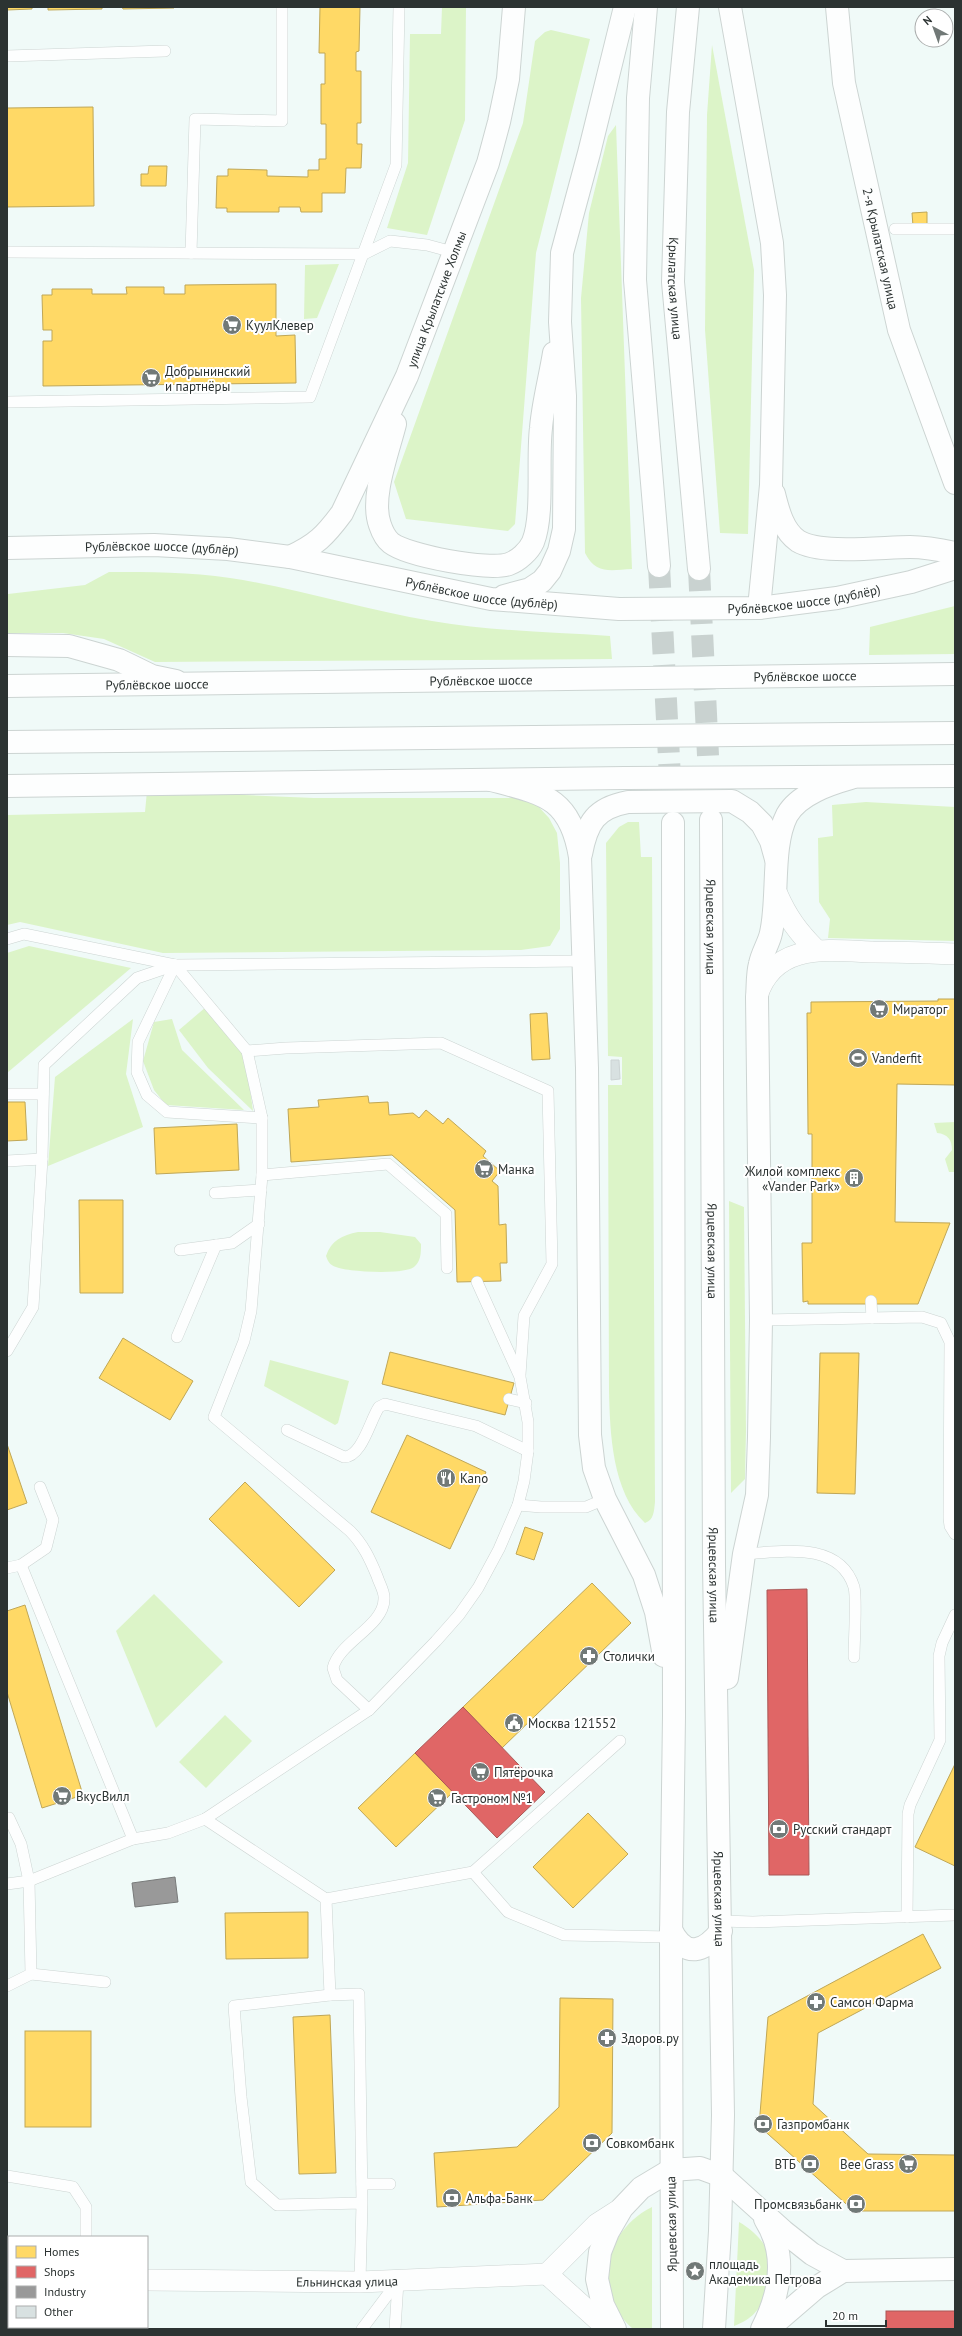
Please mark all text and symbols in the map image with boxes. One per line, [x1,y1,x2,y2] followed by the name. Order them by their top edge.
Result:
[914,8,954,48] north arrow
[920,13,935,28] text: N
[859,186,902,311] street label: 2-я Крылатская улица
[403,229,470,370] street label: улица Крылатские Холмы
[664,237,686,340] street label: Крылатская улица
[221,314,243,336] supermarket icon: КуулКлевер
[246,317,314,334] place label: КуулКлевер
[165,363,250,395] place label: Добрынинский и партнёры
[140,367,162,389] supermarket icon: Добрынинский и партнёры
[85,537,240,559] street label: Рублёвское шоссе (дублёр)
[404,573,559,613] street label: Рублёвское шоссе (дублёр)
[727,581,882,617] street label: Рублёвское шоссе (дублёр)
[753,667,857,686] street label: Рублёвское шоссе
[429,671,533,690] street label: Рублёвское шоссе
[105,675,209,694] street label: Рублёвское шоссе
[702,879,720,975] street label: Ярцевская улица
[868,998,890,1020] supermarket icon: Мираторг
[893,1001,948,1018] place label: Мираторг
[847,1047,869,1069] sports icon: Vanderfit
[871,1050,922,1067] place label: Vanderfit
[473,1158,495,1180] supermarket icon: Манка
[498,1161,534,1178] place label: Манка
[744,1163,840,1195] place label: Жилой комплекс «Vander Park»
[843,1167,865,1189] building icon: Жилой комплекс «Vander Park»
[704,1203,721,1299] street label: Ярцевская улица
[435,1467,457,1489] restaurant icon: Kano
[460,1470,488,1487] place label: Kano
[705,1527,723,1623] street label: Ярцевская улица
[578,1645,600,1667] pharmacy icon: Столички
[603,1648,655,1665] place label: Столички
[503,1712,525,1734] public building icon: Москва 121552
[528,1715,616,1732] place label: Москва 121552
[469,1761,491,1783] supermarket icon: Пятёрочка
[494,1764,553,1781] place label: Пятёрочка
[51,1785,73,1807] supermarket icon: ВкусВилл
[426,1787,448,1809] supermarket icon: Гастроном №1
[76,1788,129,1805] place label: ВкусВилл
[451,1790,533,1807] place label: Гастроном №1
[768,1818,790,1840] bank icon: Русский стандарт
[793,1821,892,1838] place label: Русский стандарт
[710,1851,728,1947] street label: Ярцевская улица
[805,1991,827,2013] pharmacy icon: Самсон Фарма
[830,1994,914,2011] place label: Самсон Фарма
[596,2027,618,2049] pharmacy icon: Здоров.ру
[621,2030,679,2047] place label: Здоров.ру
[752,2113,774,2135] bank icon: Газпромбанк
[777,2116,850,2133] place label: Газпромбанк
[581,2132,603,2154] bank icon: Совкомбанк
[606,2135,675,2152] place label: Совкомбанк
[799,2153,821,2175] bank icon: ВТБ
[897,2153,919,2175] supermarket icon: Bee Grass
[774,2156,796,2173] place label: ВТБ
[840,2156,894,2173] place label: Bee Grass
[662,2176,681,2272] street label: Ярцевская улица
[441,2187,463,2209] bank icon: Альфа-Банк
[466,2190,534,2207] place label: Альфа-Банк
[845,2193,867,2215] bank icon: Промсвязьбанк
[754,2196,843,2213] place label: Промсвязьбанк
[8,2236,148,2328] legend
[44,2244,79,2259] text: Homes
[709,2256,822,2288] place label: площадь Академика Петрова
[684,2260,706,2282] place icon: площадь Академика Петрова
[44,2264,75,2279] text: Shops
[296,2272,398,2291] street label: Ельнинская улица
[44,2284,86,2299] text: Industry
[826,2302,886,2328] scale bar
[44,2304,73,2319] text: Other
[832,2308,858,2323] text: 20 m

